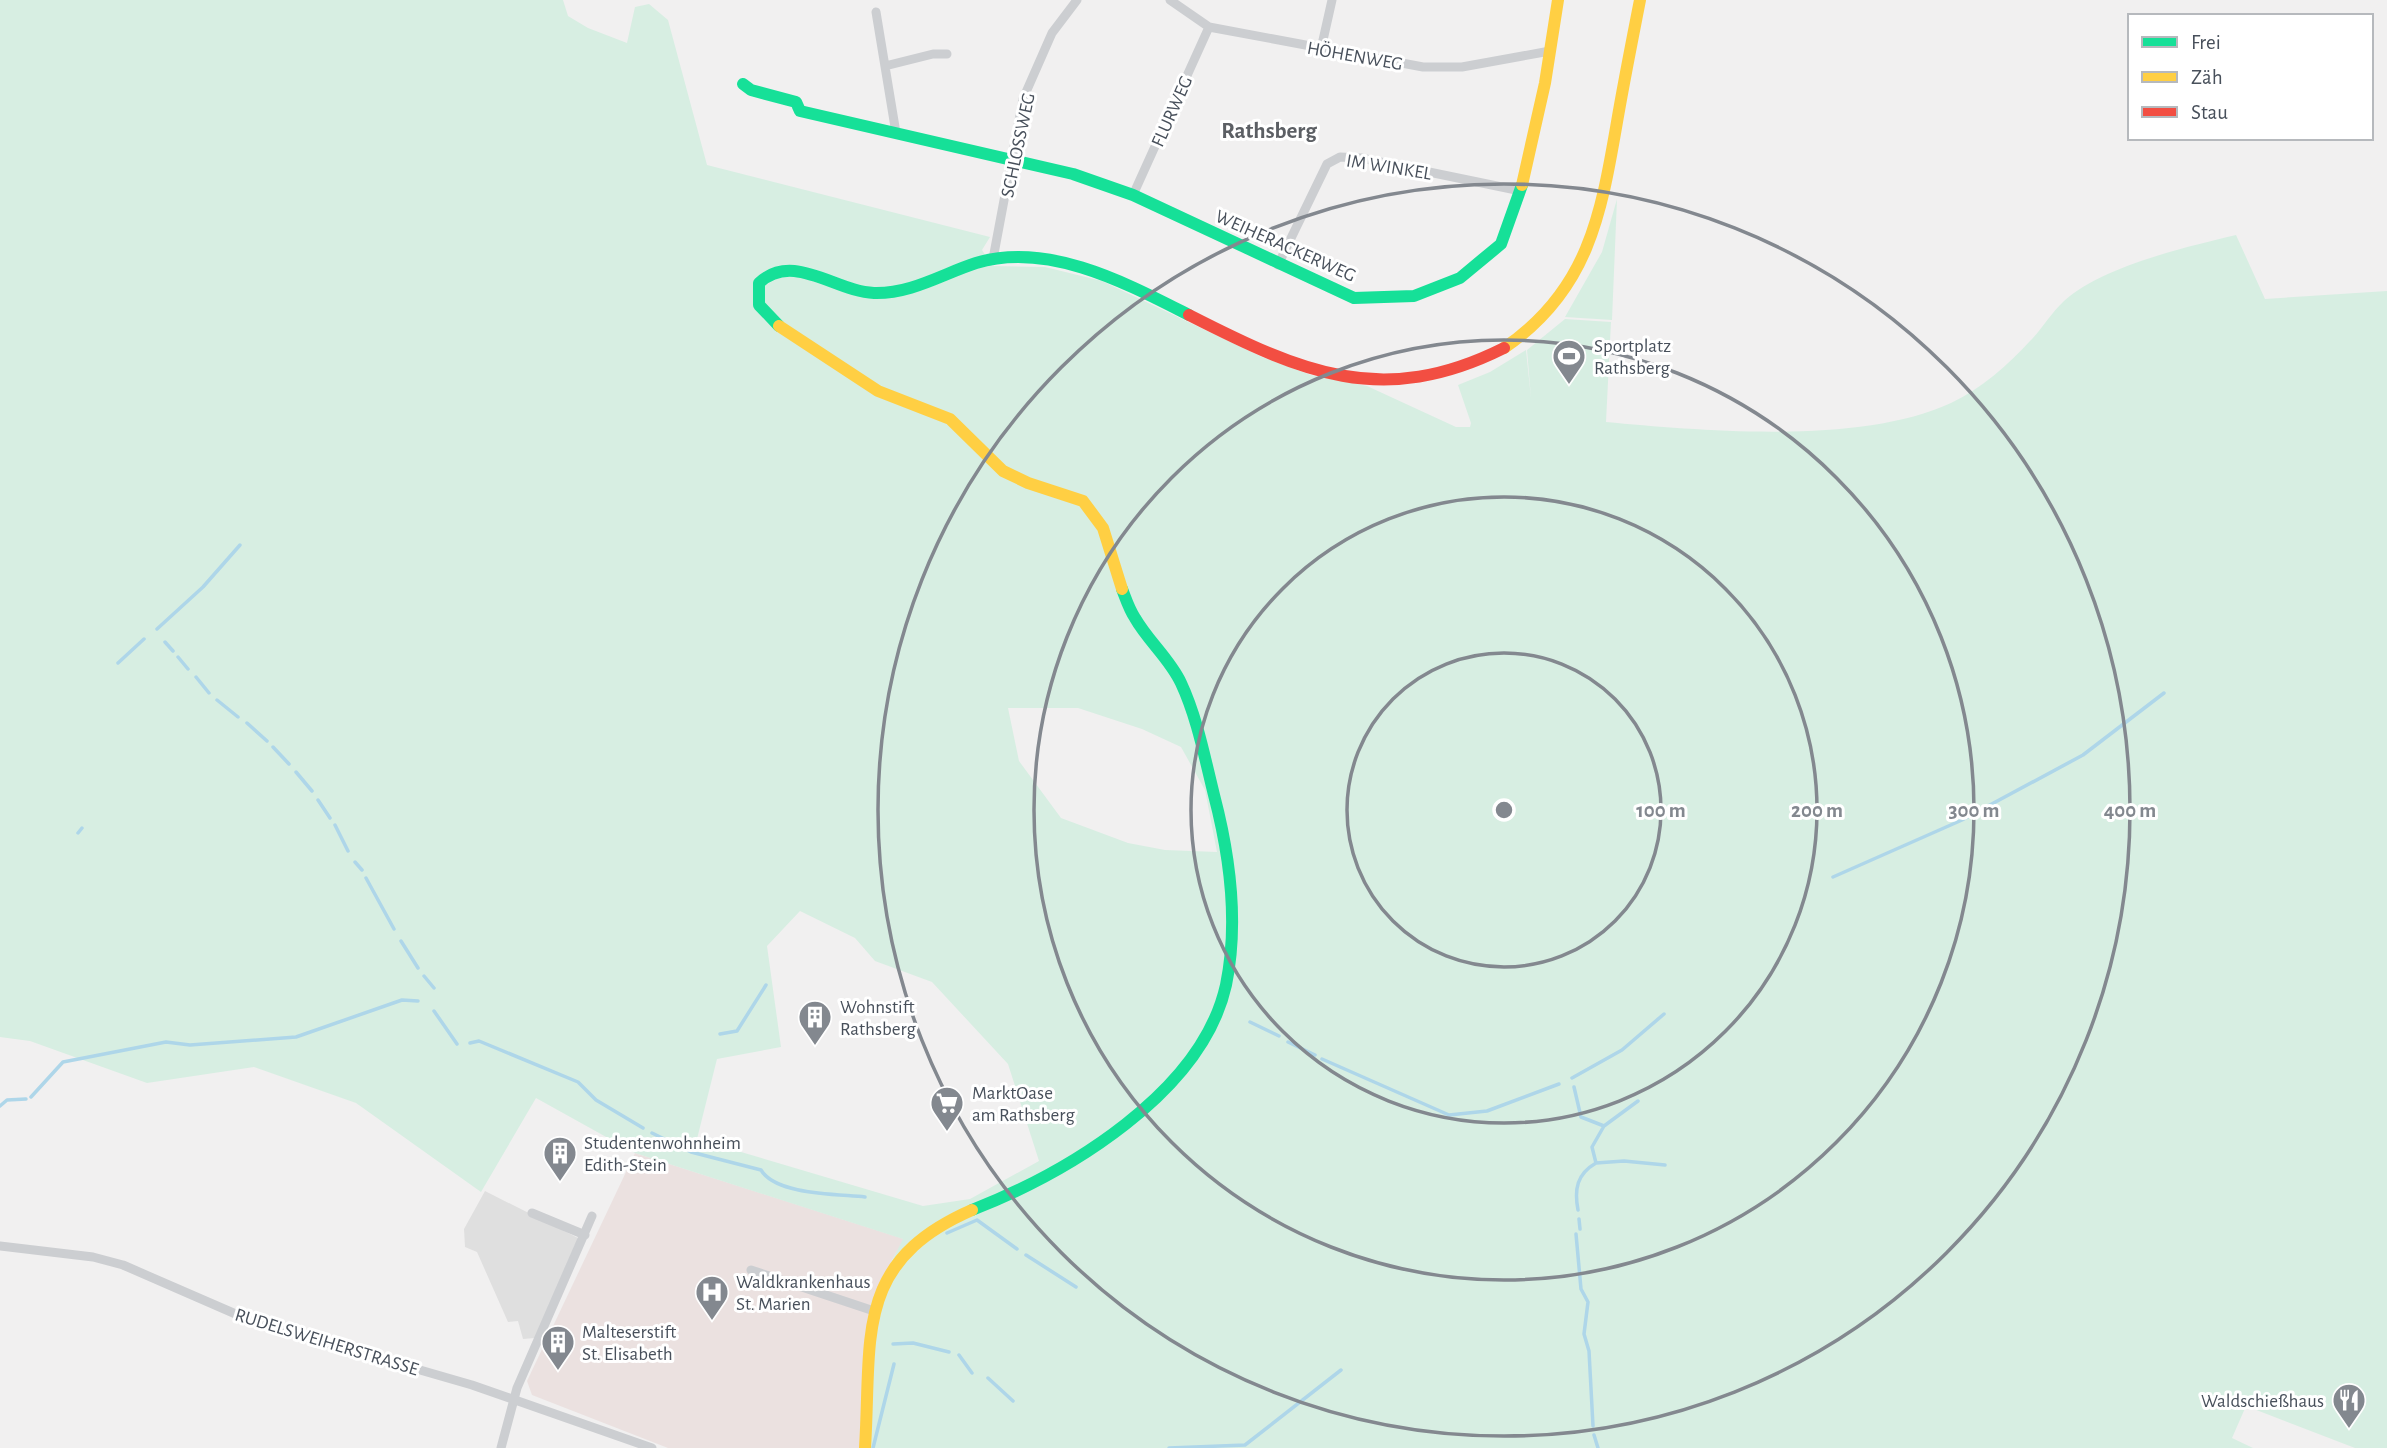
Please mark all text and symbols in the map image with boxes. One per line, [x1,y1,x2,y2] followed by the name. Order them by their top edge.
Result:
[2128,14,2373,140] legend
[2191,32,2221,53] text: Frei
[1305,38,1404,74] street label: HÖHENWEG
[2191,67,2223,88] text: Zäh
[1148,73,1196,150] street label: FLURWEG
[998,91,1039,199] street label: SCHLOSSWEG
[2191,102,2228,123] text: Stau
[1221,120,1317,143] district label: Rathsberg
[1345,151,1433,184] street label: IM WINKEL
[1212,207,1358,286] street label: WEIHERACKERWEG
[1550,337,1588,386] sports icon: Sportplatz Rathsberg
[1594,337,1671,378] place label: Sportplatz Rathsberg
[1492,798,1516,822] centre of rings
[1636,800,1686,821] text: 100 m
[1791,800,1843,821] text: 200 m
[1948,800,2000,821] text: 300 m
[2104,800,2156,821] text: 400 m
[796,998,834,1047] building icon: Wohnstift Rathsberg
[840,998,917,1039] place label: Wohnstift Rathsberg
[928,1084,966,1133] supermarket icon: MarktOase am Rathsberg
[972,1084,1075,1125] place label: MarktOase am Rathsberg
[541,1134,579,1183] building icon: Studentenwohnheim Edith-Stein
[584,1134,741,1175] place label: Studentenwohnheim Edith-Stein
[693,1273,731,1322] hospital icon: Waldkrankenhaus St. Marien
[736,1273,871,1314] place label: Waldkrankenhaus St. Marien
[233,1305,421,1379] street label: RUDELSWEIHERSTRASSE
[539,1323,577,1372] building icon: Malteserstift St. Elisabeth
[582,1323,676,1364] place label: Malteserstift St. Elisabeth
[2330,1381,2368,1430] restaurant icon: Waldschießhaus
[2201,1392,2324,1411] place label: Waldschießhaus

